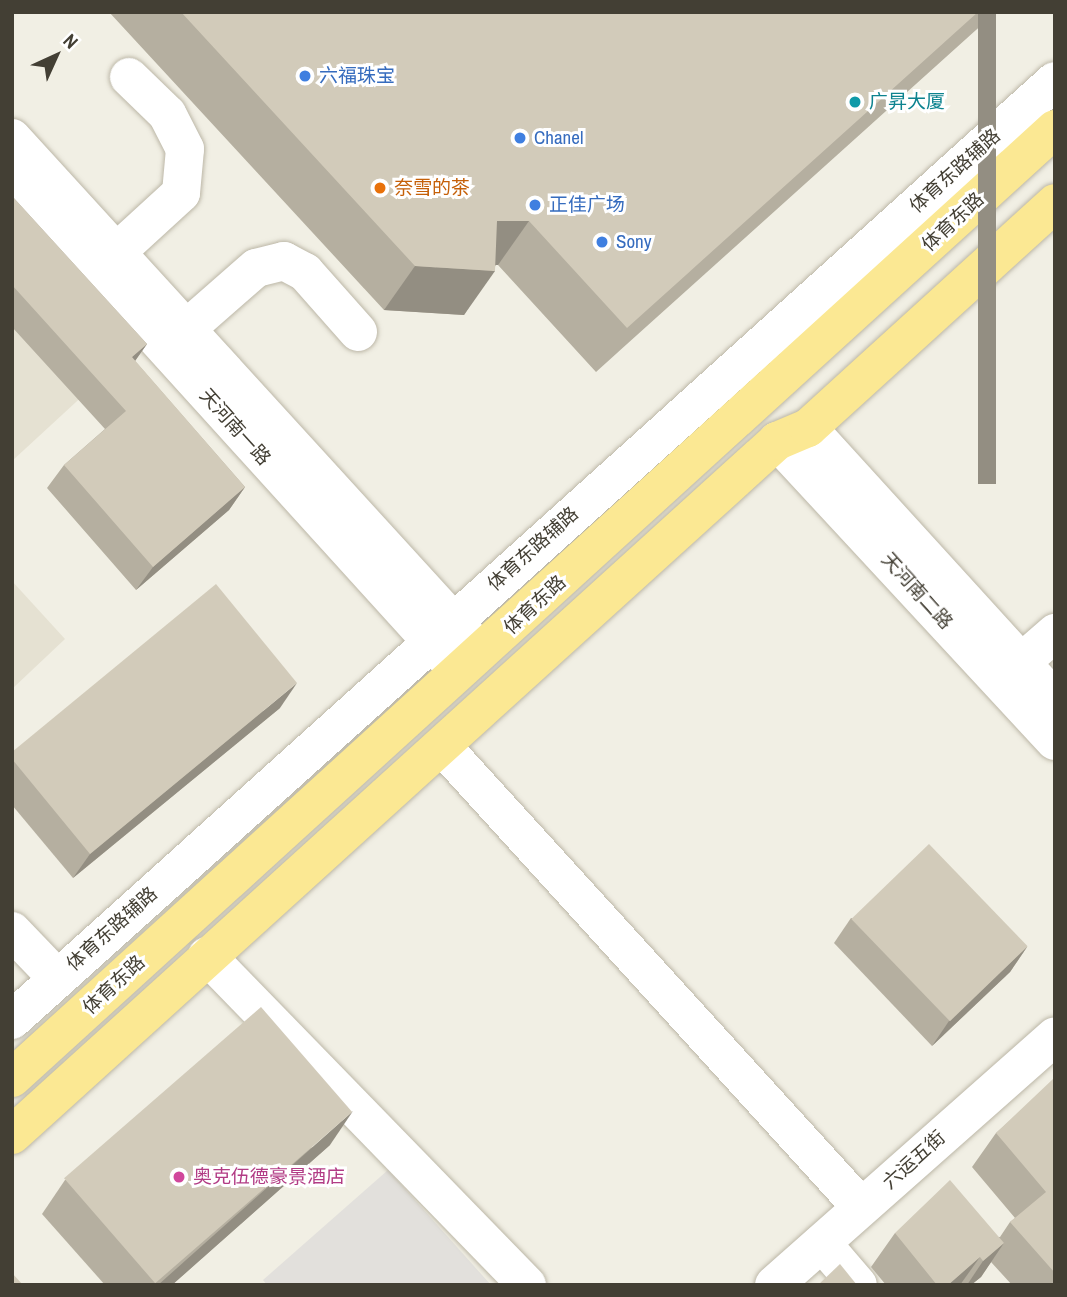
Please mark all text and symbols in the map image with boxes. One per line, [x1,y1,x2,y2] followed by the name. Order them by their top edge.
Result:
[21,21,91,91] north arrow
[58,28,84,54] text: N
[319,65,395,87] place label: 六福珠宝
[297,68,313,84] marker: 六福珠宝
[869,91,945,113] place label: 广昇大厦
[847,94,863,110] marker: 广昇大厦
[905,124,1005,218] street label: 体育东路辅路
[534,127,583,149] place label: Chanel
[512,130,528,146] marker: Chanel
[394,177,470,199] place label: 奈雪的茶
[372,180,388,196] marker: 奈雪的茶
[917,188,989,256] street label: 体育东路
[549,194,625,216] place label: 正佳广场
[527,197,543,213] marker: 正佳广场
[616,231,652,253] place label: Sony
[594,234,610,250] marker: Sony
[195,384,275,470] street label: 天河南一路
[483,502,583,596] street label: 体育东路辅路
[877,548,957,634] street label: 天河南二路
[499,571,571,639] street label: 体育东路
[62,882,162,976] street label: 体育东路辅路
[78,951,150,1019] street label: 体育东路
[878,1126,950,1194] street label: 六运五街
[193,1166,345,1188] place label: 奥克伍德豪景酒店
[171,1169,187,1185] marker: 奥克伍德豪景酒店

